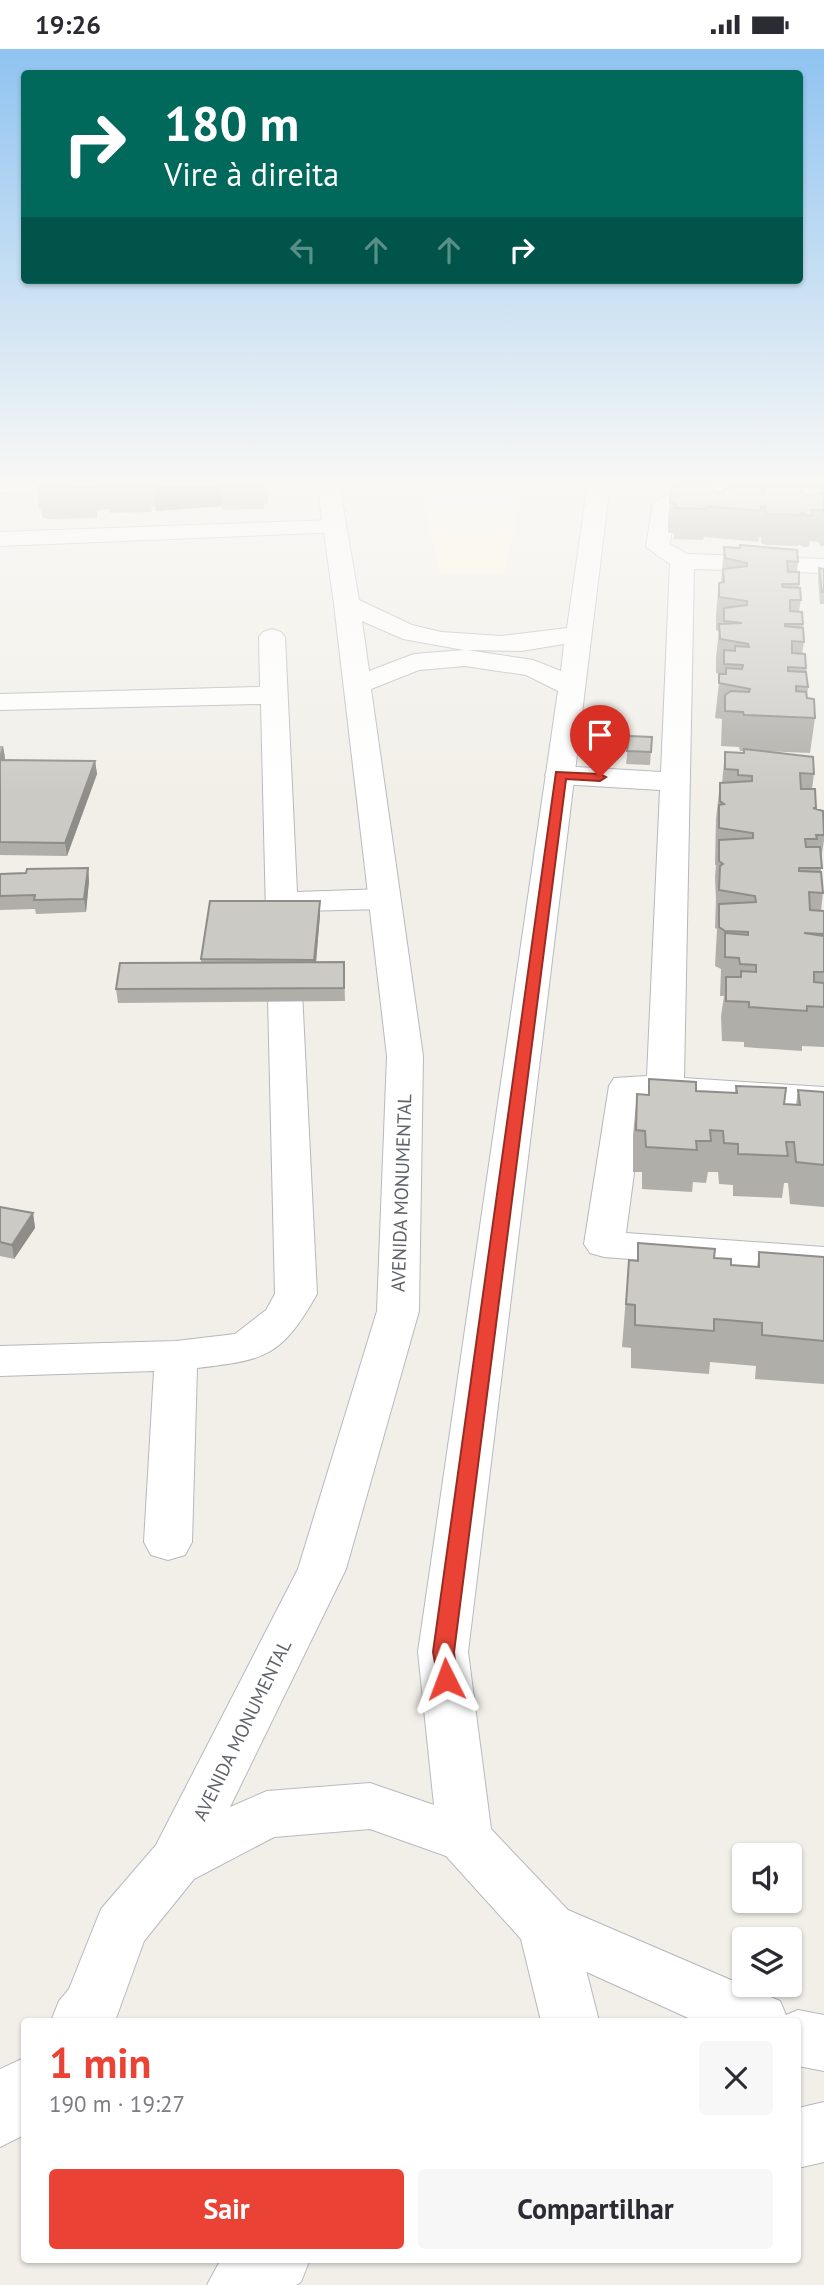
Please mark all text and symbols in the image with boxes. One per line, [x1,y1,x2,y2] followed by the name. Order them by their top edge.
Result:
[35,8,101,41] text: 19:26
[164,91,299,155] text: 180 m
[49,98,140,189] icon: right
[164,153,339,195] text: Vire à direita
[284,231,322,269] icon: left
[357,231,395,269] icon: ahead
[430,231,468,269] icon: ahead
[503,231,541,269] icon: right
[570,705,630,777] pin
[581,716,619,754] icon: arrive
[386,1093,416,1293] street label: AVENIDA MONUMENTAL
[188,1635,296,1824] street label: AVENIDA MONUMENTAL
[409,1642,483,1716] position arrow
[732,1843,802,1997] map controls
[732,1843,802,1913] button: sound
[732,1927,802,1997] button: layers
[49,2035,151,2090] text: 1 min
[699,2041,773,2115] button: close
[49,2089,185,2118] text: 190 m · 19:27
[49,2169,404,2249] button: Sair
[418,2169,773,2249] button: Compartilhar

